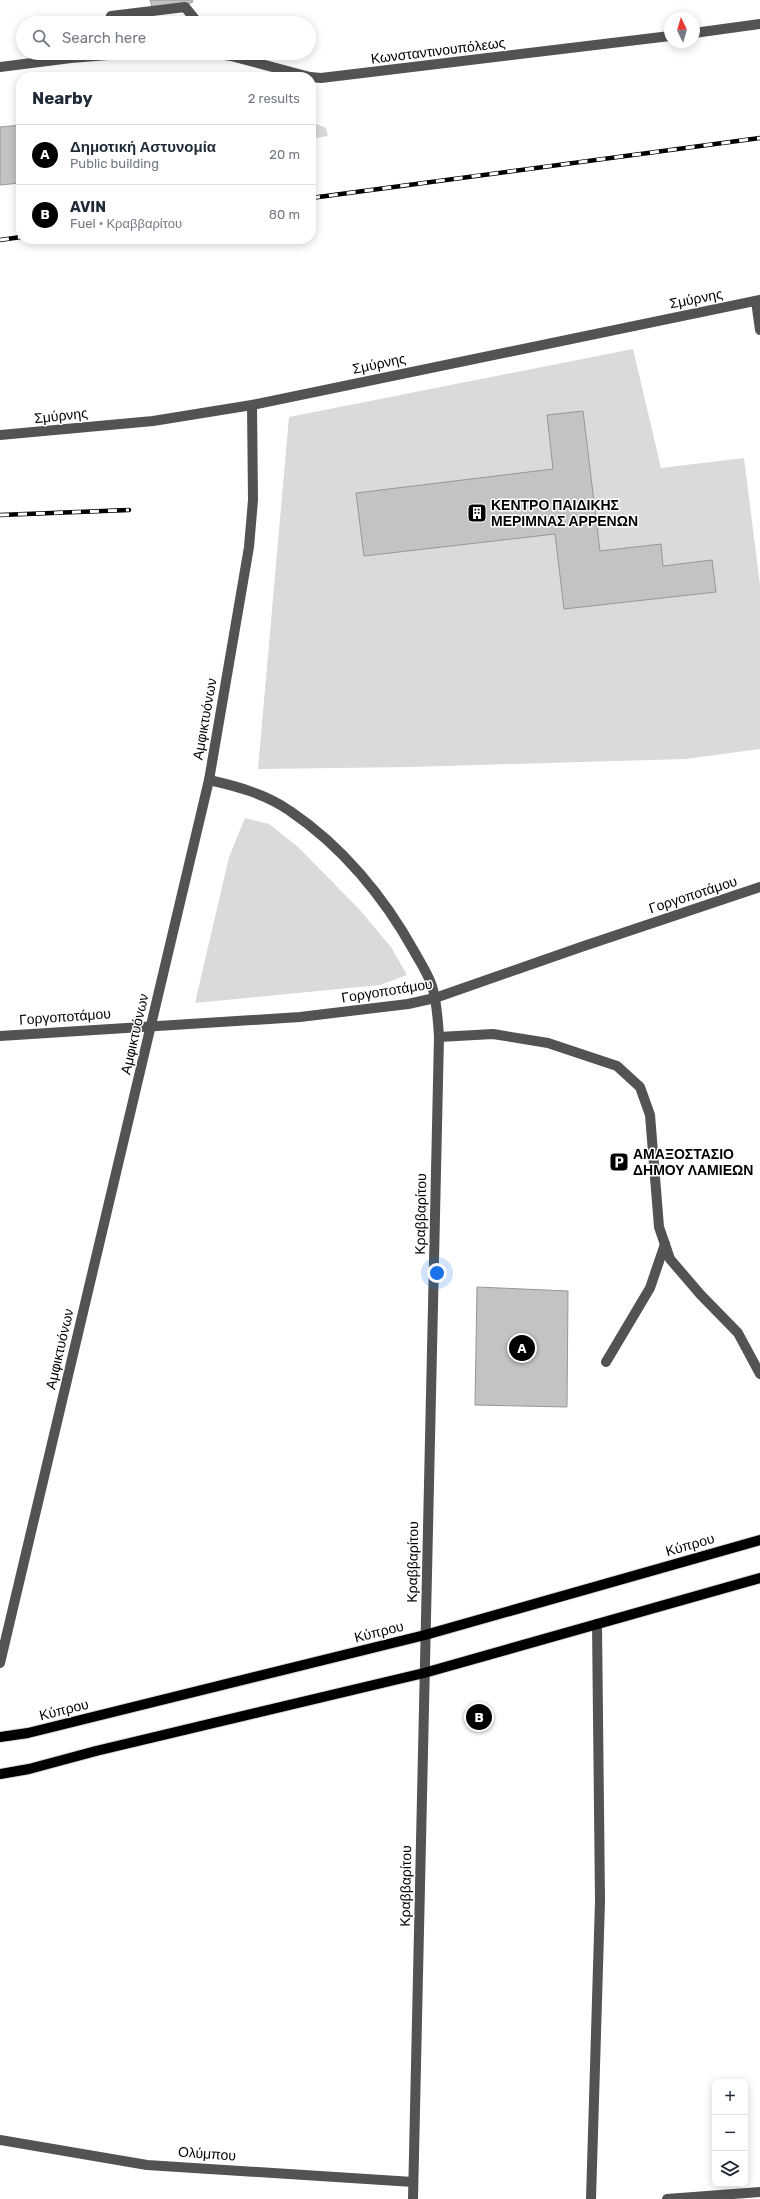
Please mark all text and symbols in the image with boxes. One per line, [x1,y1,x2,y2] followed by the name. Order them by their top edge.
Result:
[664,12,700,48] north arrow
[16,16,316,60] search box
[30,27,52,49] icon: search
[62,29,146,47] text: Search here
[370,34,506,68] street label: Κωνσταντινουπόλεως
[32,88,93,108] text: Nearby
[248,91,300,106] text: 2 results
[70,138,216,156] text: Δημοτική Αστυνομία
[40,147,50,162] text: A
[269,147,300,162] text: 20 m
[70,156,159,171] text: Public building
[70,198,106,216] text: AVIN
[40,207,50,222] text: B
[269,207,300,222] text: 80 m
[70,216,182,231] text: Fuel · Κραββαρίτου
[668,285,724,312] street label: Σμύρνης
[351,350,407,378] street label: Σμύρνης
[33,405,89,427] street label: Σμύρνης
[491,497,638,530] place label: ΚΕΝΤΡΟ ΠΑΙΔΙΚΗΣ ΜΕΡΙΜΝΑΣ ΑΡΡΕΝΩΝ
[466,502,488,524] building icon: ΚΕΝΤΡΟ ΠΑΙΔΙΚΗΣ ΜΕΡΙΜΝΑΣ ΑΡΡΕΝΩΝ
[189,677,221,761] street label: Αμφικτυόνων
[647,873,739,917] street label: Γοργοποτάμου
[340,975,434,1007] street label: Γοργοποτάμου
[117,992,153,1076] street label: Αμφικτυόνων
[18,1005,112,1029] street label: Γοργοποτάμου
[633,1146,753,1179] place label: ΑΜΑΞΟΣΤΑΣΙΟ ΔΗΜΟΥ ΛΑΜΙΕΩΝ
[608,1151,630,1173] parking icon: ΑΜΑΞΟΣΤΑΣΙΟ ΔΗΜΟΥ ΛΑΜΙΕΩΝ
[412,1173,430,1255] street label: Κραββαρίτου
[427,1263,447,1283] your location
[42,1307,78,1391] street label: Αμφικτυόνων
[509,1333,535,1363] pin: A
[404,1521,422,1603] street label: Κραββαρίτου
[664,1530,716,1560] street label: Κύπρου
[353,1618,405,1646] street label: Κύπρου
[38,1696,90,1724] street label: Κύπρου
[466,1702,492,1732] pin: B
[397,1845,415,1927] street label: Κραββαρίτου
[712,2079,748,2187] map controls
[712,2079,748,2115] button: +
[712,2115,748,2151] button: −
[177,2143,237,2165] street label: Ολύμπου
[712,2151,748,2187] button: layers

